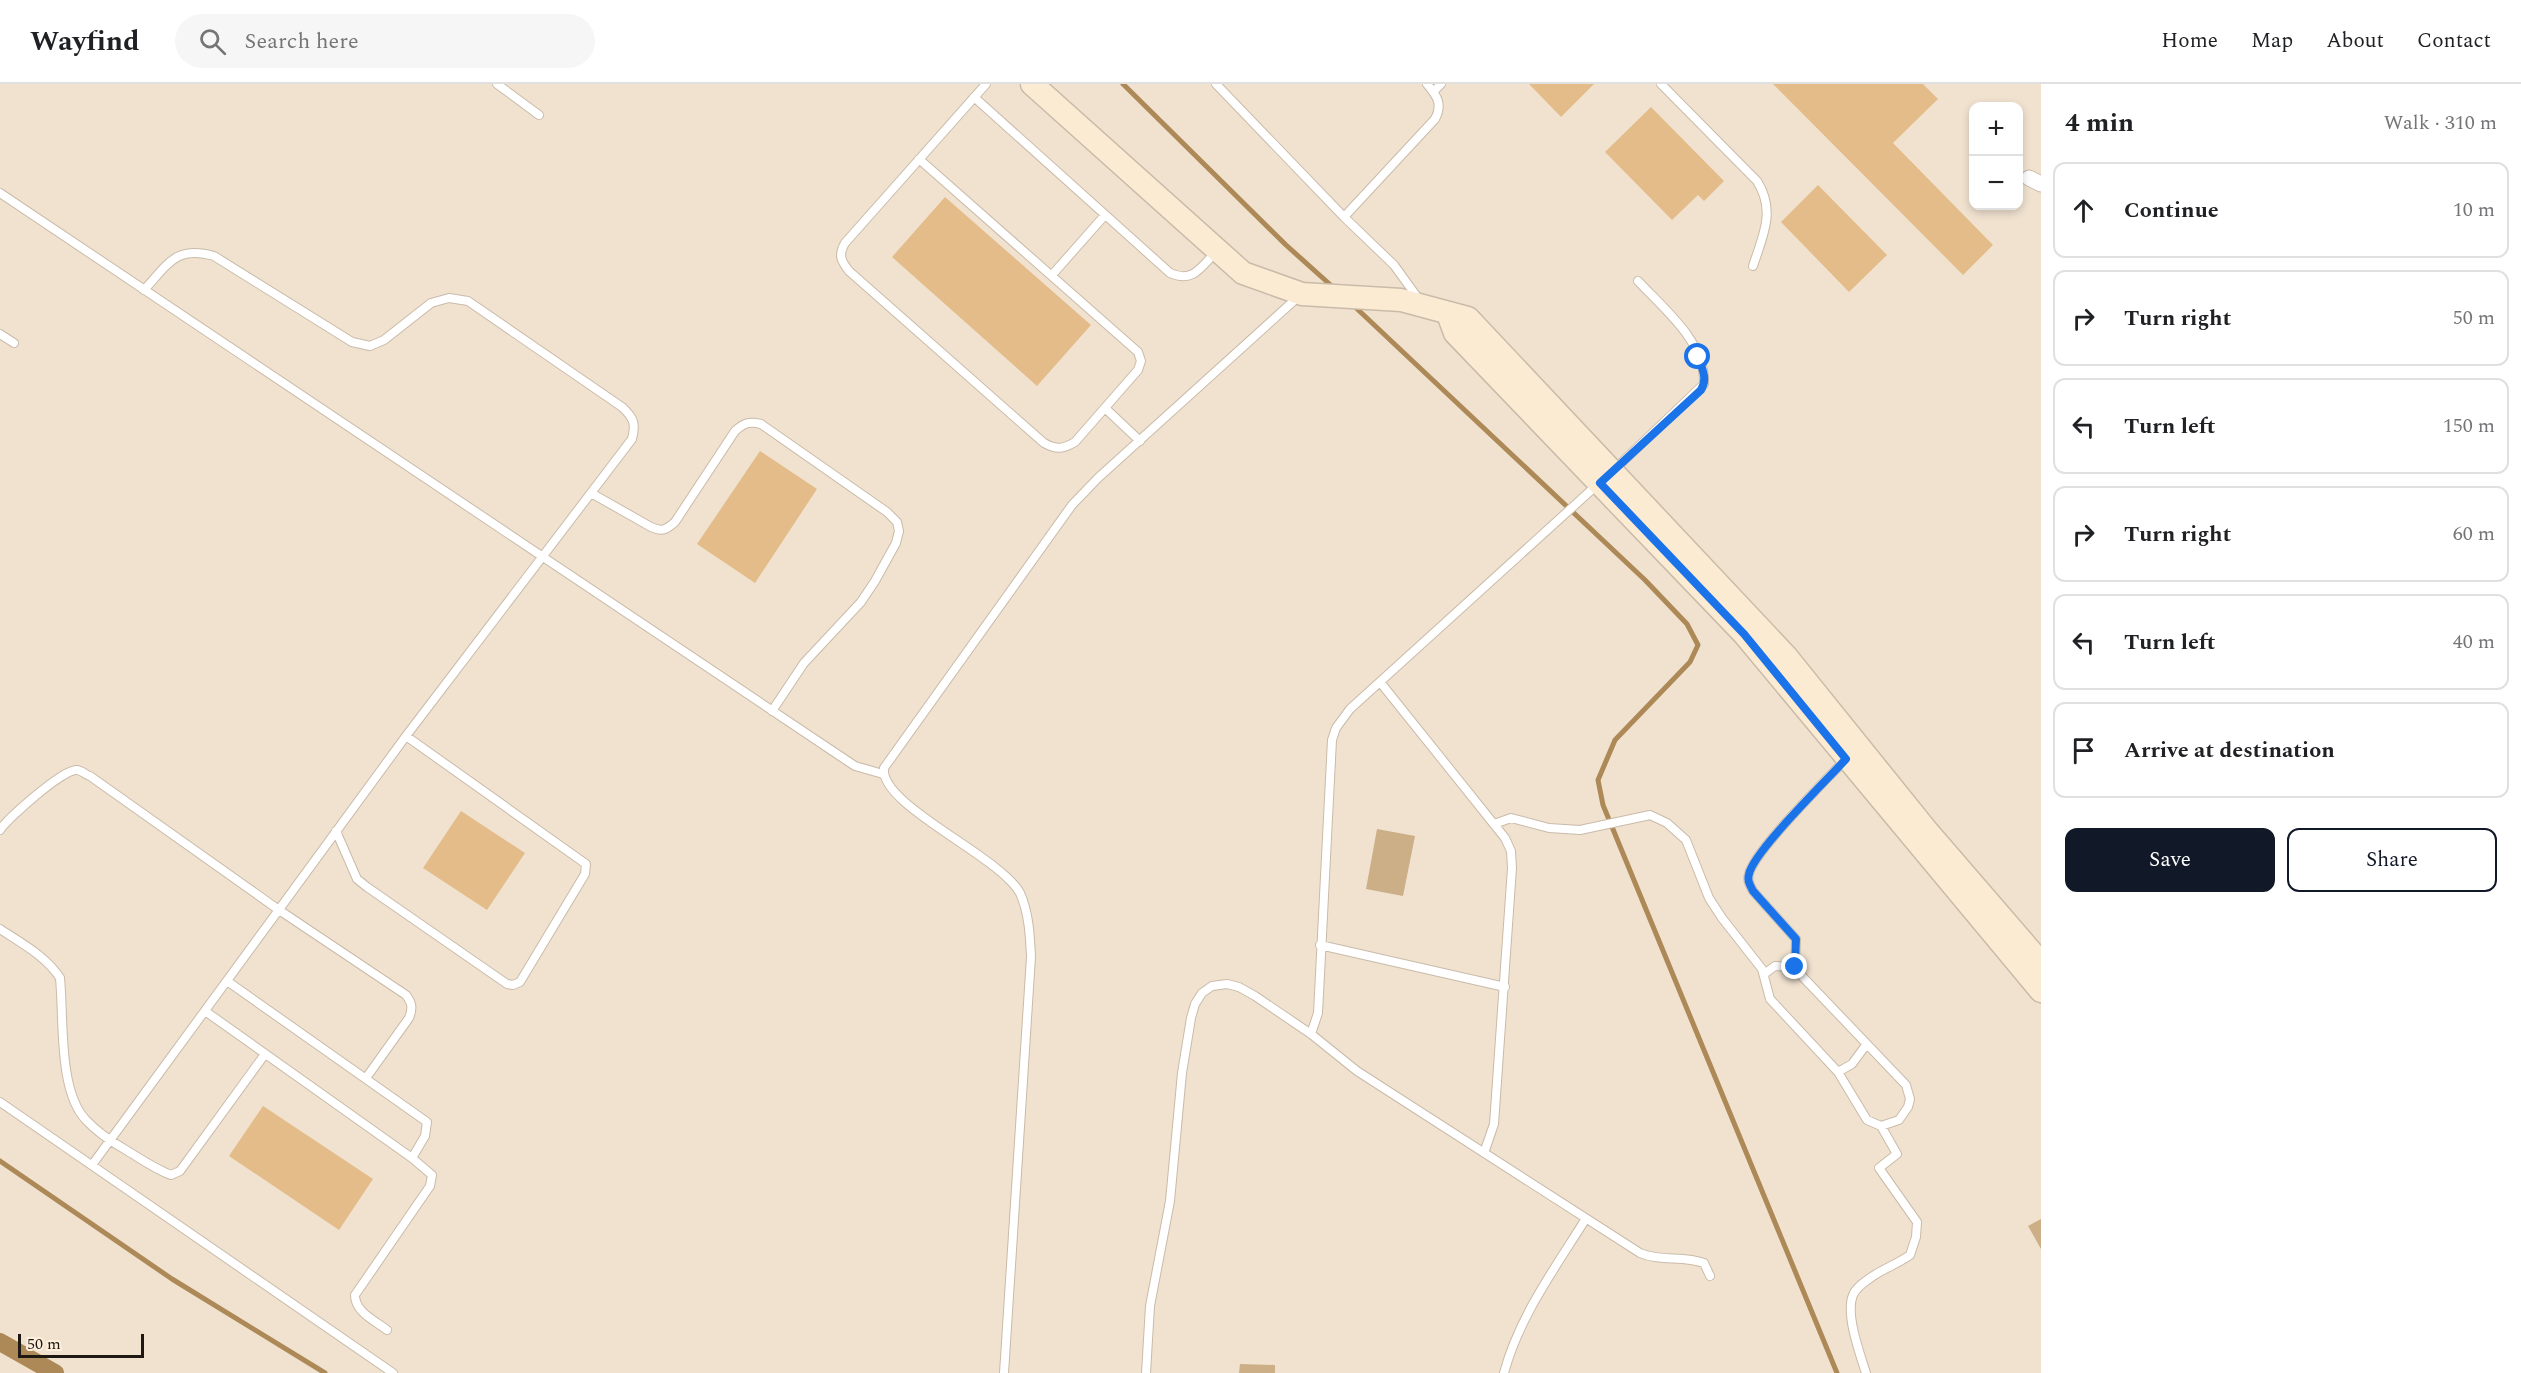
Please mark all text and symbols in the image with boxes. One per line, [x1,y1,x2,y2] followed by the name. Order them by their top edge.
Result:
[175,14,595,68] search box
[30,20,139,63] text: Wayfind
[196,25,229,58] icon: search
[244,25,359,58] text: Search here
[2161,25,2218,57] text: Home
[2251,25,2293,57] text: Map
[2326,25,2384,57] text: About
[2417,25,2491,57] text: Contact
[1969,102,2023,210] map controls
[1969,102,2023,156] button: +
[2065,103,2134,143] text: 4 min
[2384,108,2497,138] text: Walk · 310 m
[1969,156,2023,210] button: −
[2067,194,2100,227] icon: ahead
[2124,194,2219,227] text: Continue
[2453,195,2495,225] text: 10 m
[2067,302,2100,335] icon: right
[2124,302,2231,335] text: Turn right
[2453,303,2495,333] text: 50 m
[1684,343,1710,369] route start
[2067,410,2100,443] icon: left
[2124,410,2216,443] text: Turn left
[2443,411,2495,441] text: 150 m
[2067,518,2100,551] icon: right
[2124,518,2231,551] text: Turn right
[2453,519,2495,549] text: 60 m
[2067,626,2100,659] icon: left
[2124,626,2216,659] text: Turn left
[2453,627,2495,657] text: 40 m
[2067,734,2100,767] icon: arrive
[2124,734,2335,767] text: Arrive at destination
[2065,828,2275,892] button: Save
[2287,828,2497,892] button: Share
[1781,953,1807,979] route end
[18,1331,144,1358] scale bar
[27,1332,61,1356] text: 50 m

